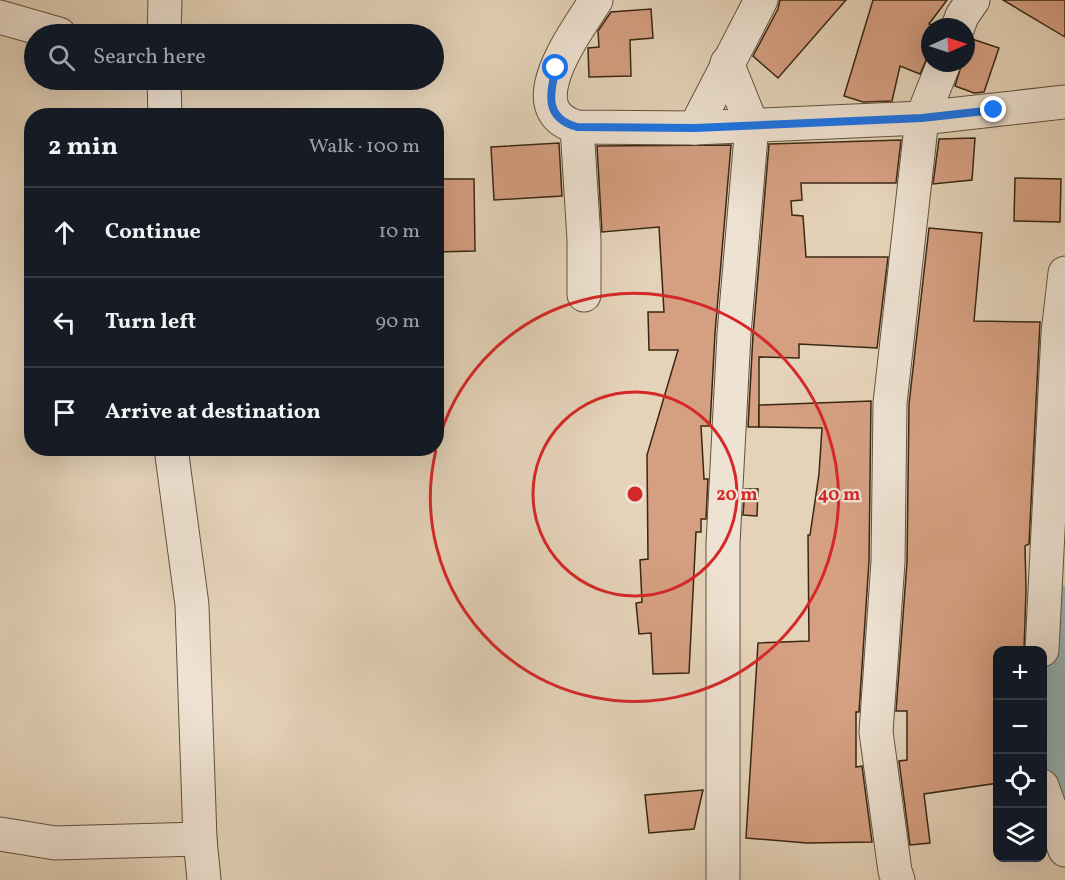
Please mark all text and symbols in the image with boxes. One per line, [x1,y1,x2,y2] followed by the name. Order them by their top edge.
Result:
[921,18,975,72] north arrow
[24,24,444,90] search box
[45,41,78,74] icon: search
[93,42,206,73] text: Search here
[542,54,568,80] route start
[980,96,1006,122] route end
[48,129,118,165] text: 2 min
[309,133,420,161] text: Walk · 100 m
[48,216,81,249] icon: ahead
[105,217,201,248] text: Continue
[379,218,420,246] text: 10 m
[48,306,81,339] icon: left
[105,307,196,338] text: Turn left
[376,308,420,336] text: 90 m
[48,396,81,429] icon: arrive
[105,397,321,428] text: Arrive at destination
[716,483,758,508] text: 20 m
[818,483,860,508] text: 40 m
[625,484,645,504] centre of rings
[993,646,1047,862] map controls
[993,646,1047,700] button: +
[993,700,1047,754] button: −
[993,754,1047,808] button: locate
[993,808,1047,862] button: layers

